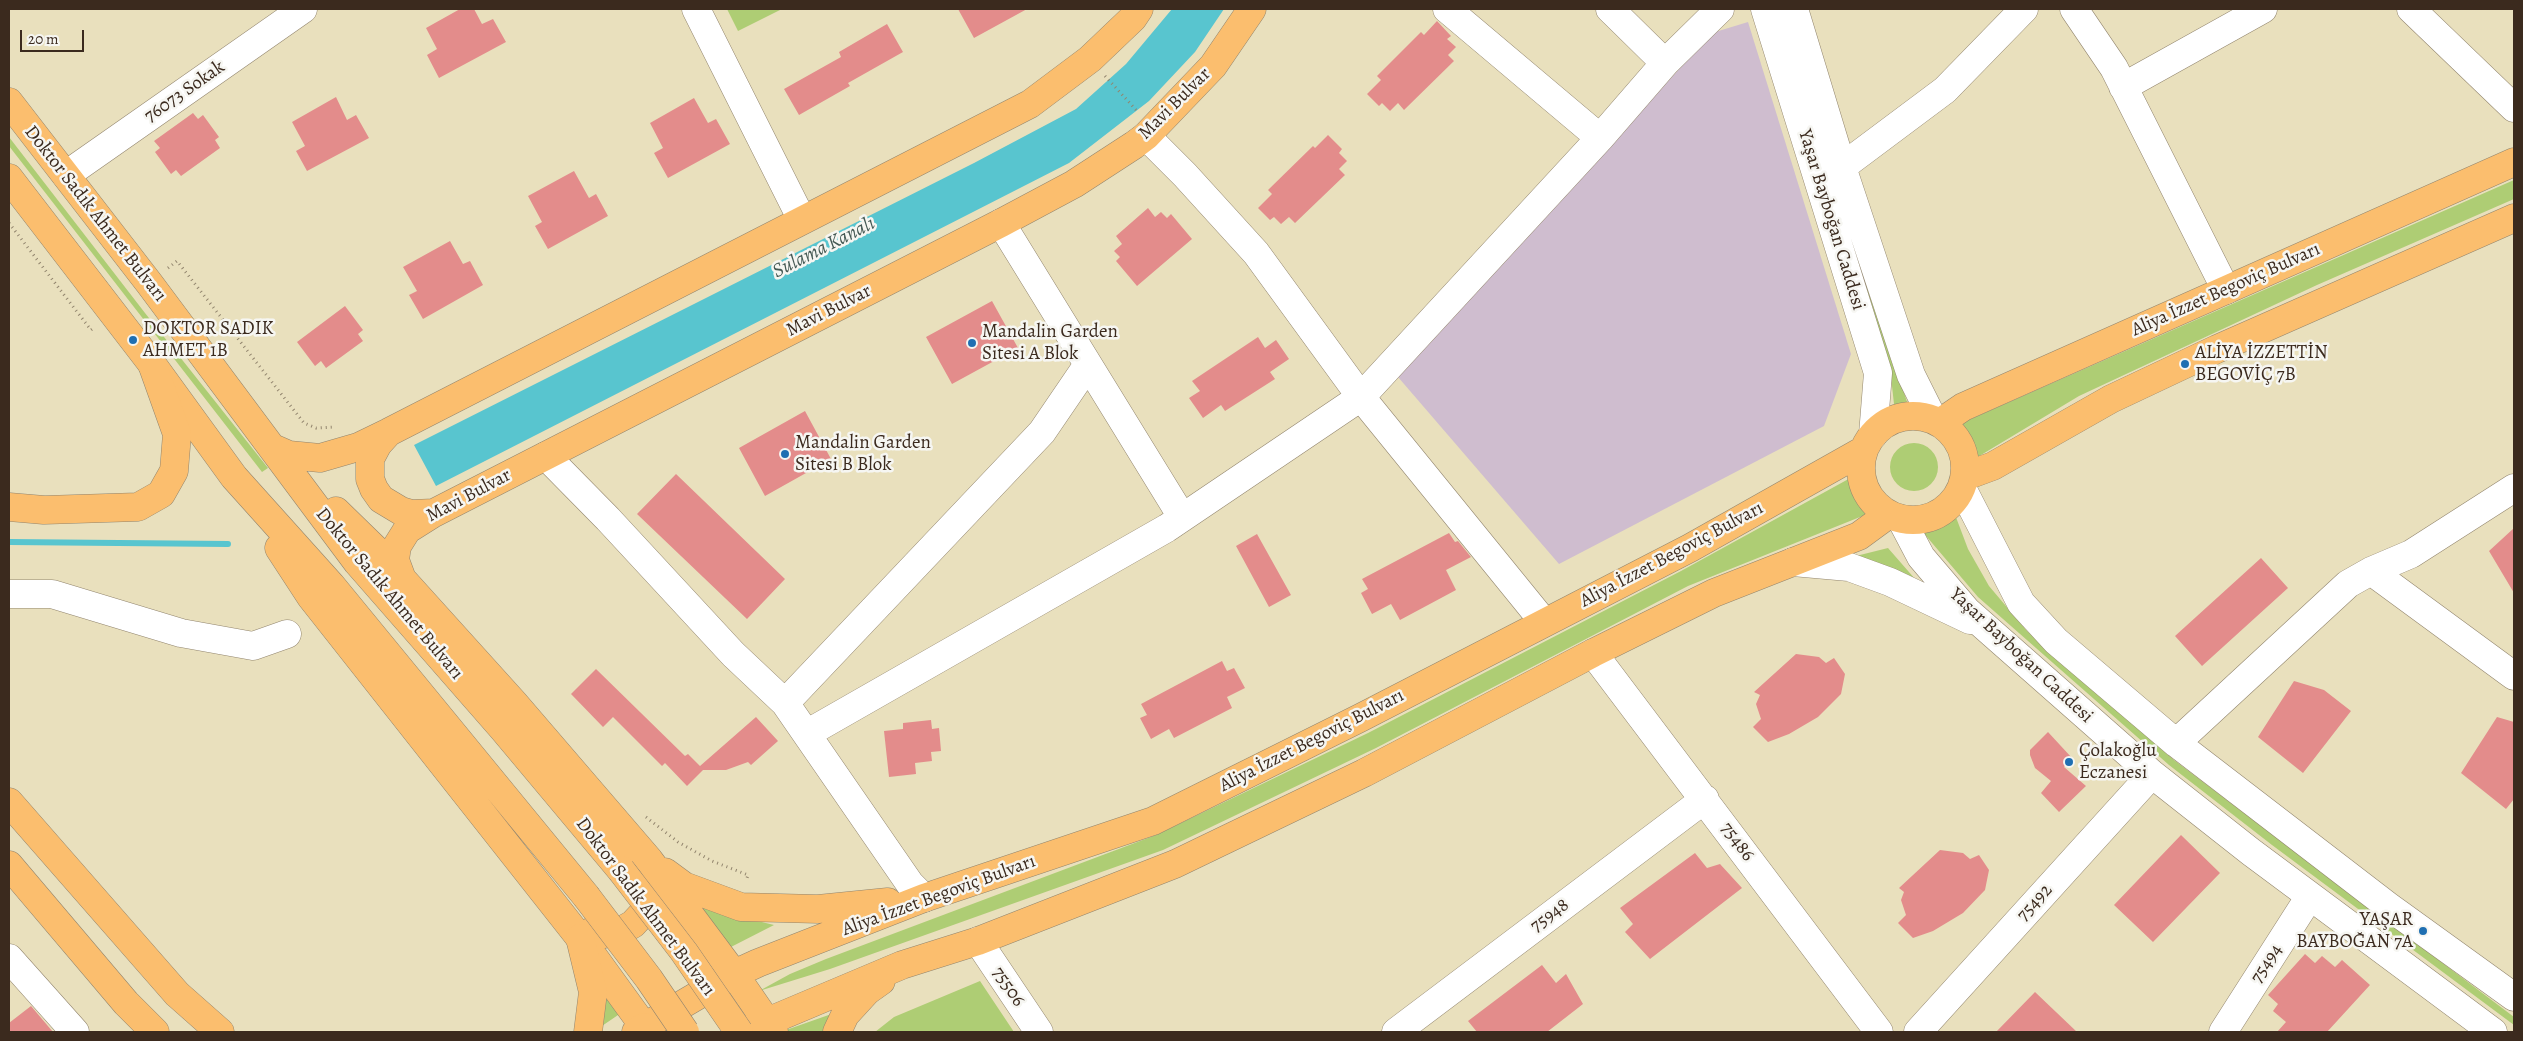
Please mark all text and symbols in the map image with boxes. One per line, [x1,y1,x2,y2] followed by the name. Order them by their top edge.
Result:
[22,20,86,52] scale bar
[28,29,59,49] text: 20 m
[140,56,230,128] street label: 76073 Sokak
[1134,63,1216,145] street label: Mavi Bulvar
[19,121,171,307] street label: Doktor Sadık Ahmet Bulvarı
[1793,127,1869,313] street label: Yaşar Bayboğan Caddesi
[769,212,879,284] water label: Sulama Kanalı
[2128,238,2324,342] street label: Aliya İzzet Begoviç Bulvarı
[783,280,875,342] street label: Mavi Bulvar
[143,318,273,362] place label: DOKTOR SADIK AHMET 1B
[982,321,1118,365] place label: Mandalin Garden Sitesi A Blok
[127,334,139,346] marker: DOKTOR SADIK AHMET 1B
[966,337,978,349] marker: Mandalin Garden Sitesi A Blok
[2195,342,2328,386] place label: ALİYA İZZETTİN BEGOVİÇ 7B
[2179,358,2191,370] marker: ALİYA İZZETTİN BEGOVİÇ 7B
[795,432,931,476] place label: Mandalin Garden Sitesi B Blok
[779,448,791,460] marker: Mandalin Garden Sitesi B Blok
[423,464,515,528] street label: Mavi Bulvar
[1577,497,1767,613] street label: Aliya İzzet Begoviç Bulvarı
[310,503,468,685] street label: Doktor Sadık Ahmet Bulvarı
[1945,584,2097,728] street label: Yaşar Bayboğan Caddesi
[1216,685,1408,797] street label: Aliya İzzet Begoviç Bulvarı
[2079,740,2156,784] place label: Çolakoğlu Eczanesi
[2063,756,2075,768] marker: Çolakoğlu Eczanesi
[570,813,720,1001] street label: Doktor Sadık Ahmet Bulvarı
[1715,818,1759,866] street label: 75486
[839,850,1039,942] street label: Aliya İzzet Begoviç Bulvarı
[2012,880,2058,926] street label: 75492
[1526,894,1574,938] street label: 75948
[2296,909,2413,953] place label: YAŞAR BAYBOĞAN 7A
[2417,925,2429,937] marker: YAŞAR BAYBOĞAN 7A
[2246,940,2288,988] street label: 75494
[986,963,1030,1011] street label: 75506

